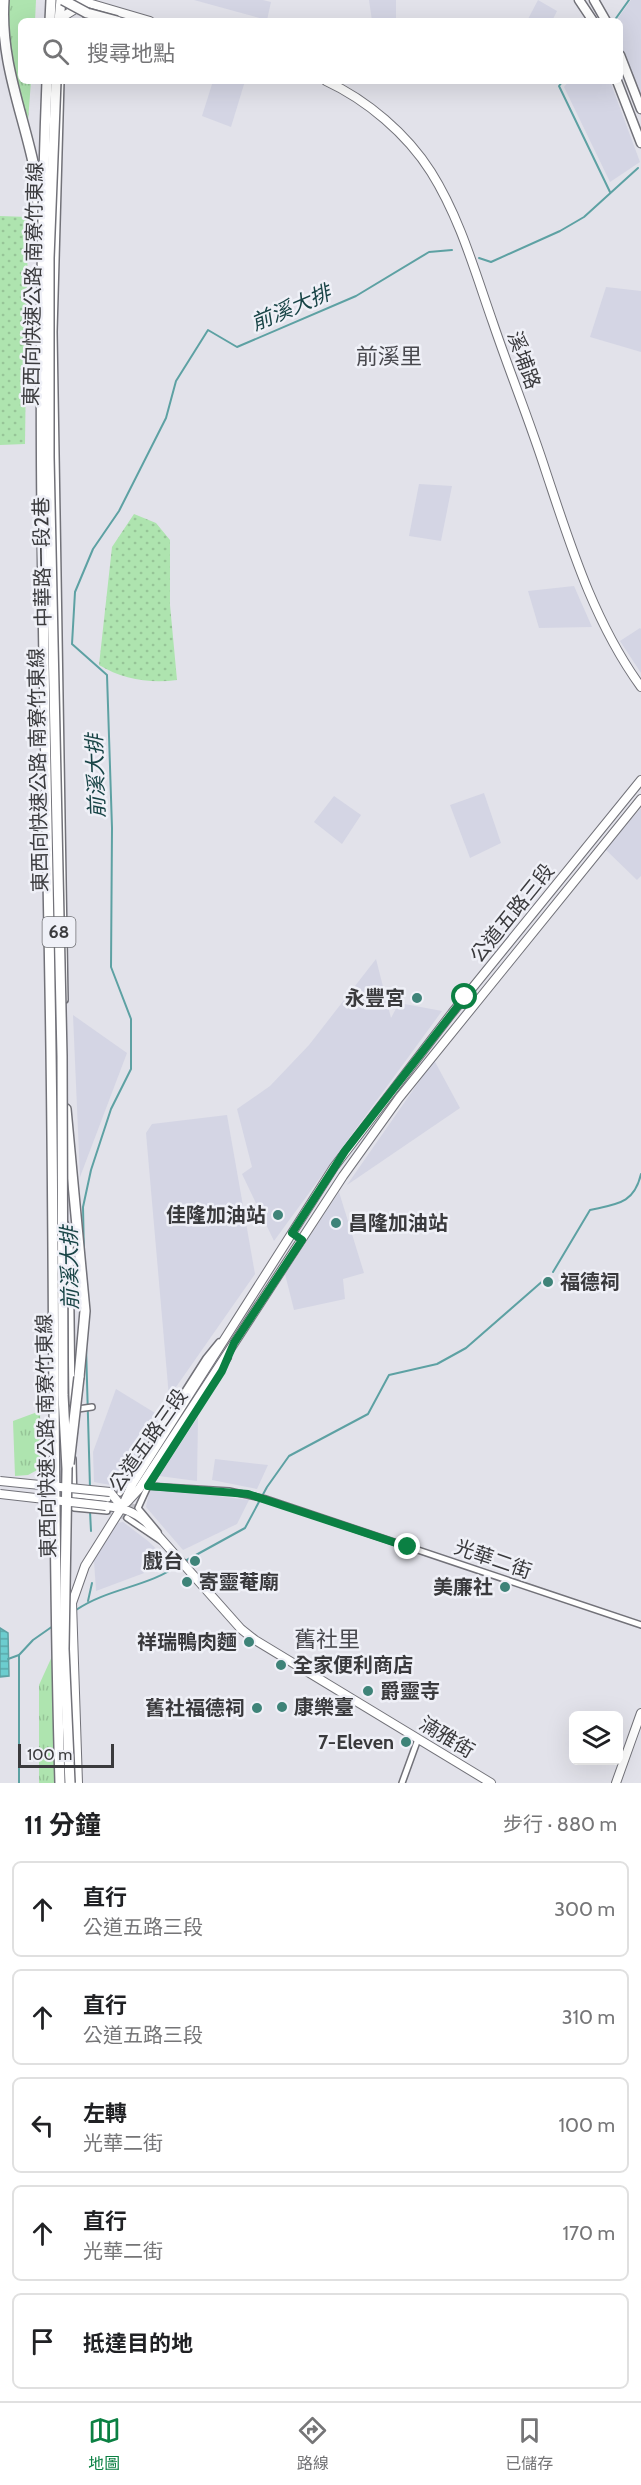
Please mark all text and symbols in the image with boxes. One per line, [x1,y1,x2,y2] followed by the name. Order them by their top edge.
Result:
[18,18,623,84] search box
[39,35,72,68] icon: search
[87,40,175,67] text: 搜尋地點
[19,162,47,406] street label: 東西向快速公路 南寮竹東線
[247,278,337,335] water label: 前溪大排
[502,328,546,392] street label: 溪埔路
[356,343,422,370] district label: 前溪里
[29,497,55,627] street label: 中華路一段2巷
[24,648,52,892] street label: 東西向快速公路 南寮竹東線
[81,731,109,818] water label: 前溪大排
[465,859,559,967] street label: 公道五路三段
[42,917,76,947] road number: 68
[451,983,477,1009] route start
[345,986,405,1010] place label: 永豐宮
[410,991,424,1005] marker: 永豐宮
[166,1203,266,1227] place label: 佳隆加油站
[271,1208,285,1222] marker: 佳隆加油站
[348,1211,448,1235] place label: 昌隆加油站
[329,1216,343,1230] marker: 昌隆加油站
[56,1223,83,1310] water label: 前溪大排
[560,1270,620,1294] place label: 福德祠
[541,1275,555,1289] marker: 福德祠
[32,1314,60,1558] street label: 東西向快速公路 南寮竹東線
[104,1384,192,1496] street label: 公道五路三段
[394,1533,420,1559] route end
[451,1535,535,1583] street label: 光華二街
[143,1549,183,1573] place label: 戲台
[188,1554,202,1568] marker: 戲台
[199,1570,279,1594] place label: 寄靈菴廟
[180,1575,194,1589] marker: 寄靈菴廟
[433,1575,493,1599] place label: 美廉社
[498,1580,512,1594] marker: 美廉社
[294,1626,360,1653] district label: 舊社里
[137,1630,237,1654] place label: 祥瑞鴨肉麵
[242,1635,256,1649] marker: 祥瑞鴨肉麵
[293,1653,413,1677] place label: 全家便利商店
[274,1658,288,1672] marker: 全家便利商店
[380,1679,440,1703] place label: 爵靈寺
[361,1684,375,1698] marker: 爵靈寺
[294,1695,354,1719] place label: 康樂臺
[145,1696,245,1720] place label: 舊社福德祠
[275,1700,289,1714] marker: 康樂臺
[250,1701,264,1715] marker: 舊社福德祠
[415,1711,479,1763] street label: 湳雅街
[569,1711,623,1765] map controls
[569,1711,623,1765] button: layers
[318,1730,394,1754] place label: 7-Eleven
[399,1735,413,1749] marker: 7-Eleven
[18,1741,114,1768] scale bar
[27,1745,72,1764] text: 100 m
[24,1809,101,1841] text: 11 分鐘
[503,1812,617,1836] text: 步行 · 880 m
[83,1884,127,1911] text: 直行
[26,1893,59,1926] icon: ahead
[554,1897,615,1921] text: 300 m
[83,1915,203,1939] text: 公道五路三段
[83,1992,127,2019] text: 直行
[26,2001,59,2034] icon: ahead
[562,2005,615,2029] text: 310 m
[83,2023,203,2047] text: 公道五路三段
[83,2100,127,2127] text: 左轉
[26,2109,59,2142] icon: left
[559,2113,615,2137] text: 100 m
[83,2131,163,2155] text: 光華二街
[83,2208,127,2235] text: 直行
[26,2217,59,2250] icon: ahead
[563,2221,615,2245] text: 170 m
[83,2239,163,2263] text: 光華二街
[26,2325,59,2358] icon: arrive
[83,2330,193,2357] text: 抵達目的地
[88,2414,121,2474] tab: 地圖
[296,2414,329,2474] tab: 路線
[505,2414,553,2474] tab: 已儲存

